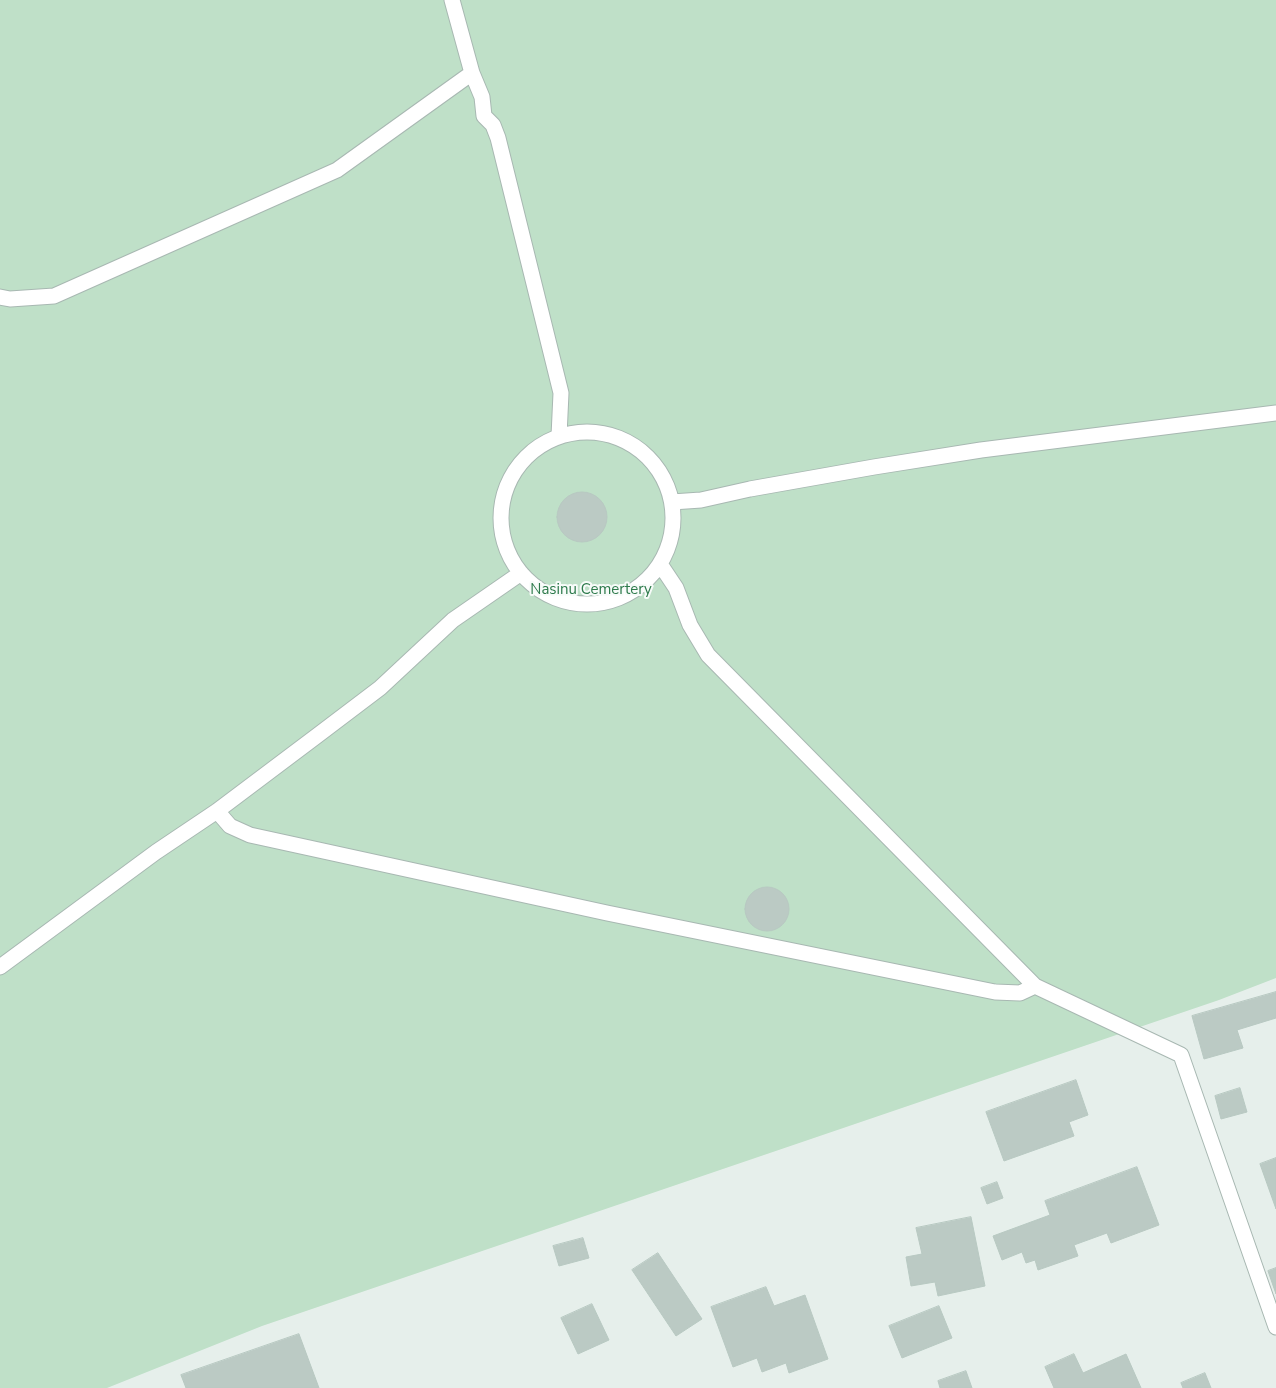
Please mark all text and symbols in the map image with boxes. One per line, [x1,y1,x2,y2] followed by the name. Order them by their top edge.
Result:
[530,581,652,599] park label: Nasinu Cemertery

